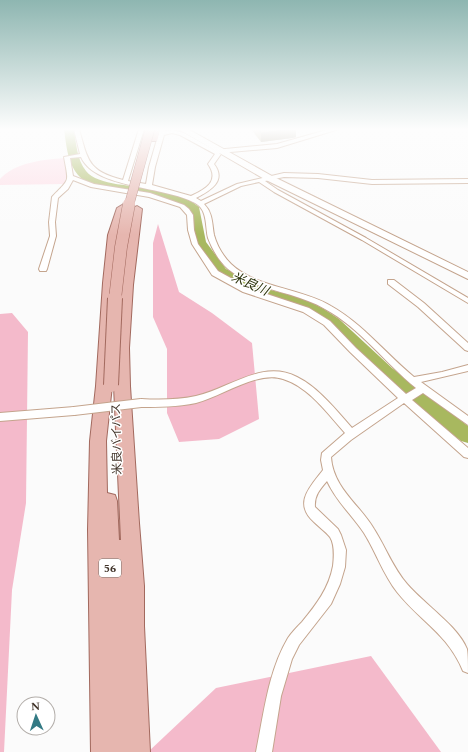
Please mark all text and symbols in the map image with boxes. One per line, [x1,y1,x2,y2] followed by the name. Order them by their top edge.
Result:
[228,267,274,302] water label: 米良川
[107,403,127,475] street label: 米良バイパス
[99,559,121,577] road number: 56
[16,696,56,736] north arrow
[31,698,40,715] text: N

